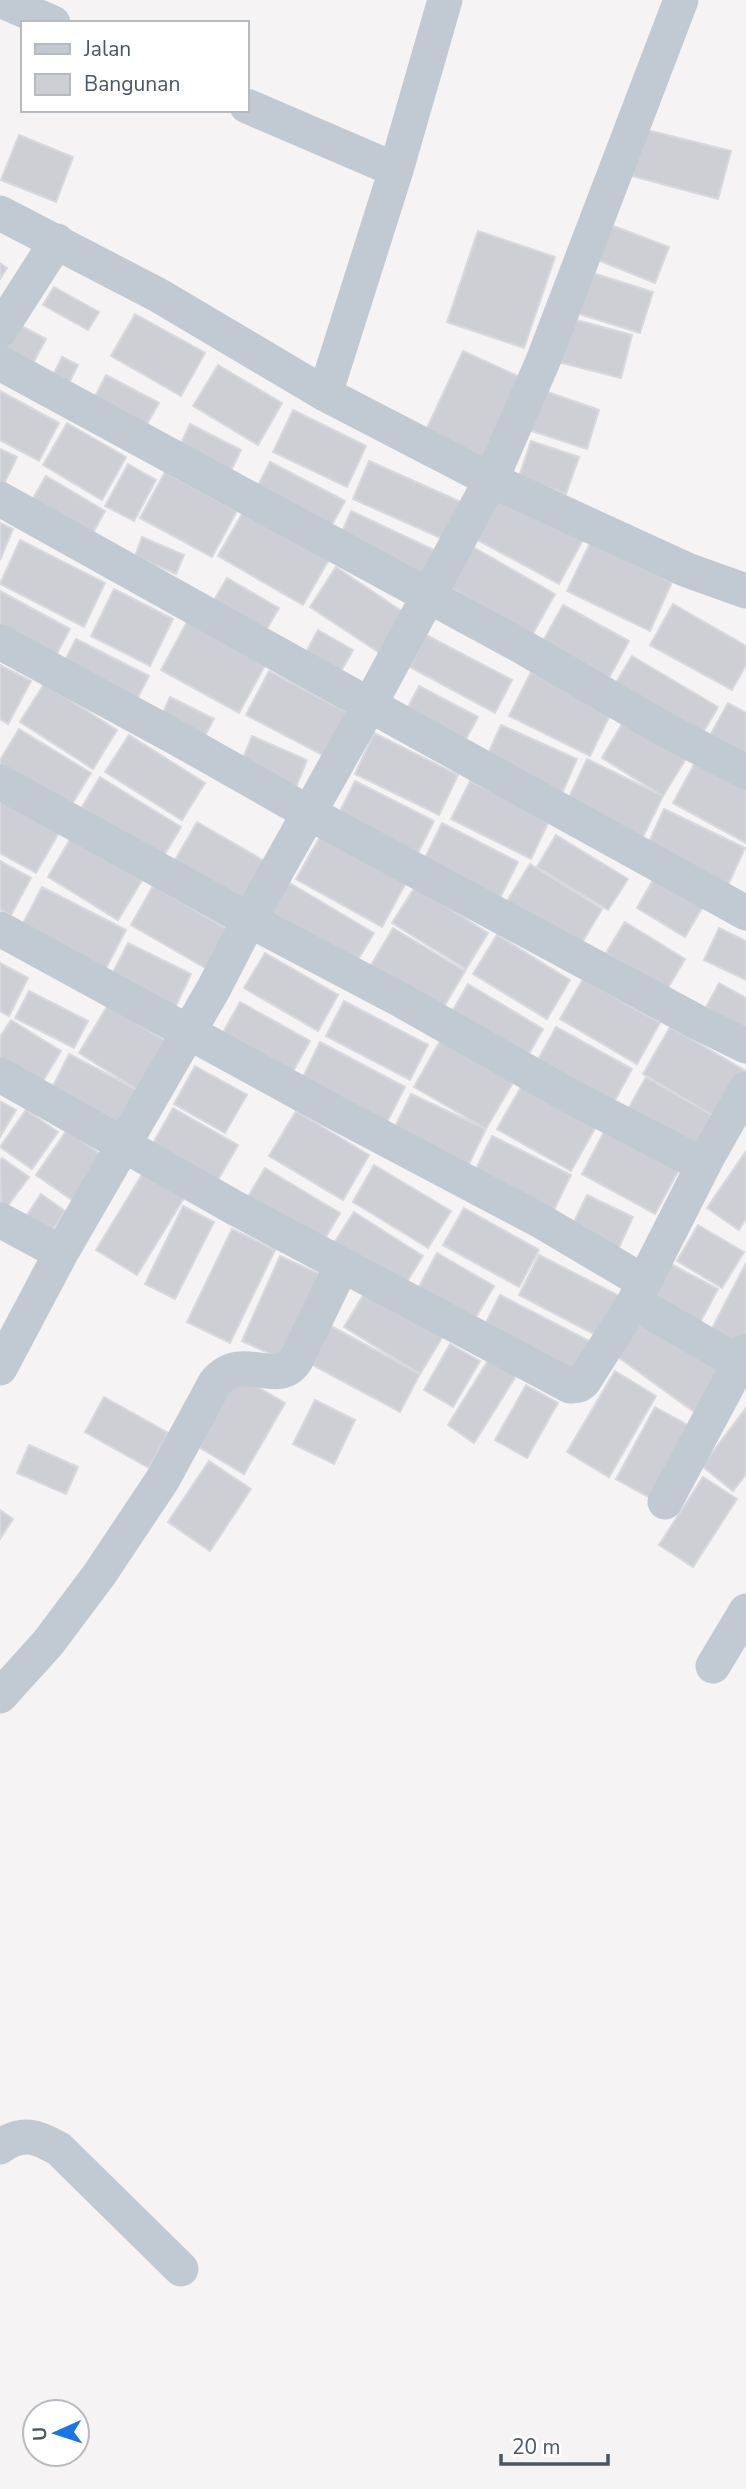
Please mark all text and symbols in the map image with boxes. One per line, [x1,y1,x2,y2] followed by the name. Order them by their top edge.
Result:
[21,21,248,112] legend
[83,35,131,63] text: Jalan
[84,70,180,98] text: Bangunan
[21,2398,91,2468] north arrow
[501,2422,608,2466] scale bar
[27,2426,53,2442] text: U
[512,2433,561,2461] text: 20 m

